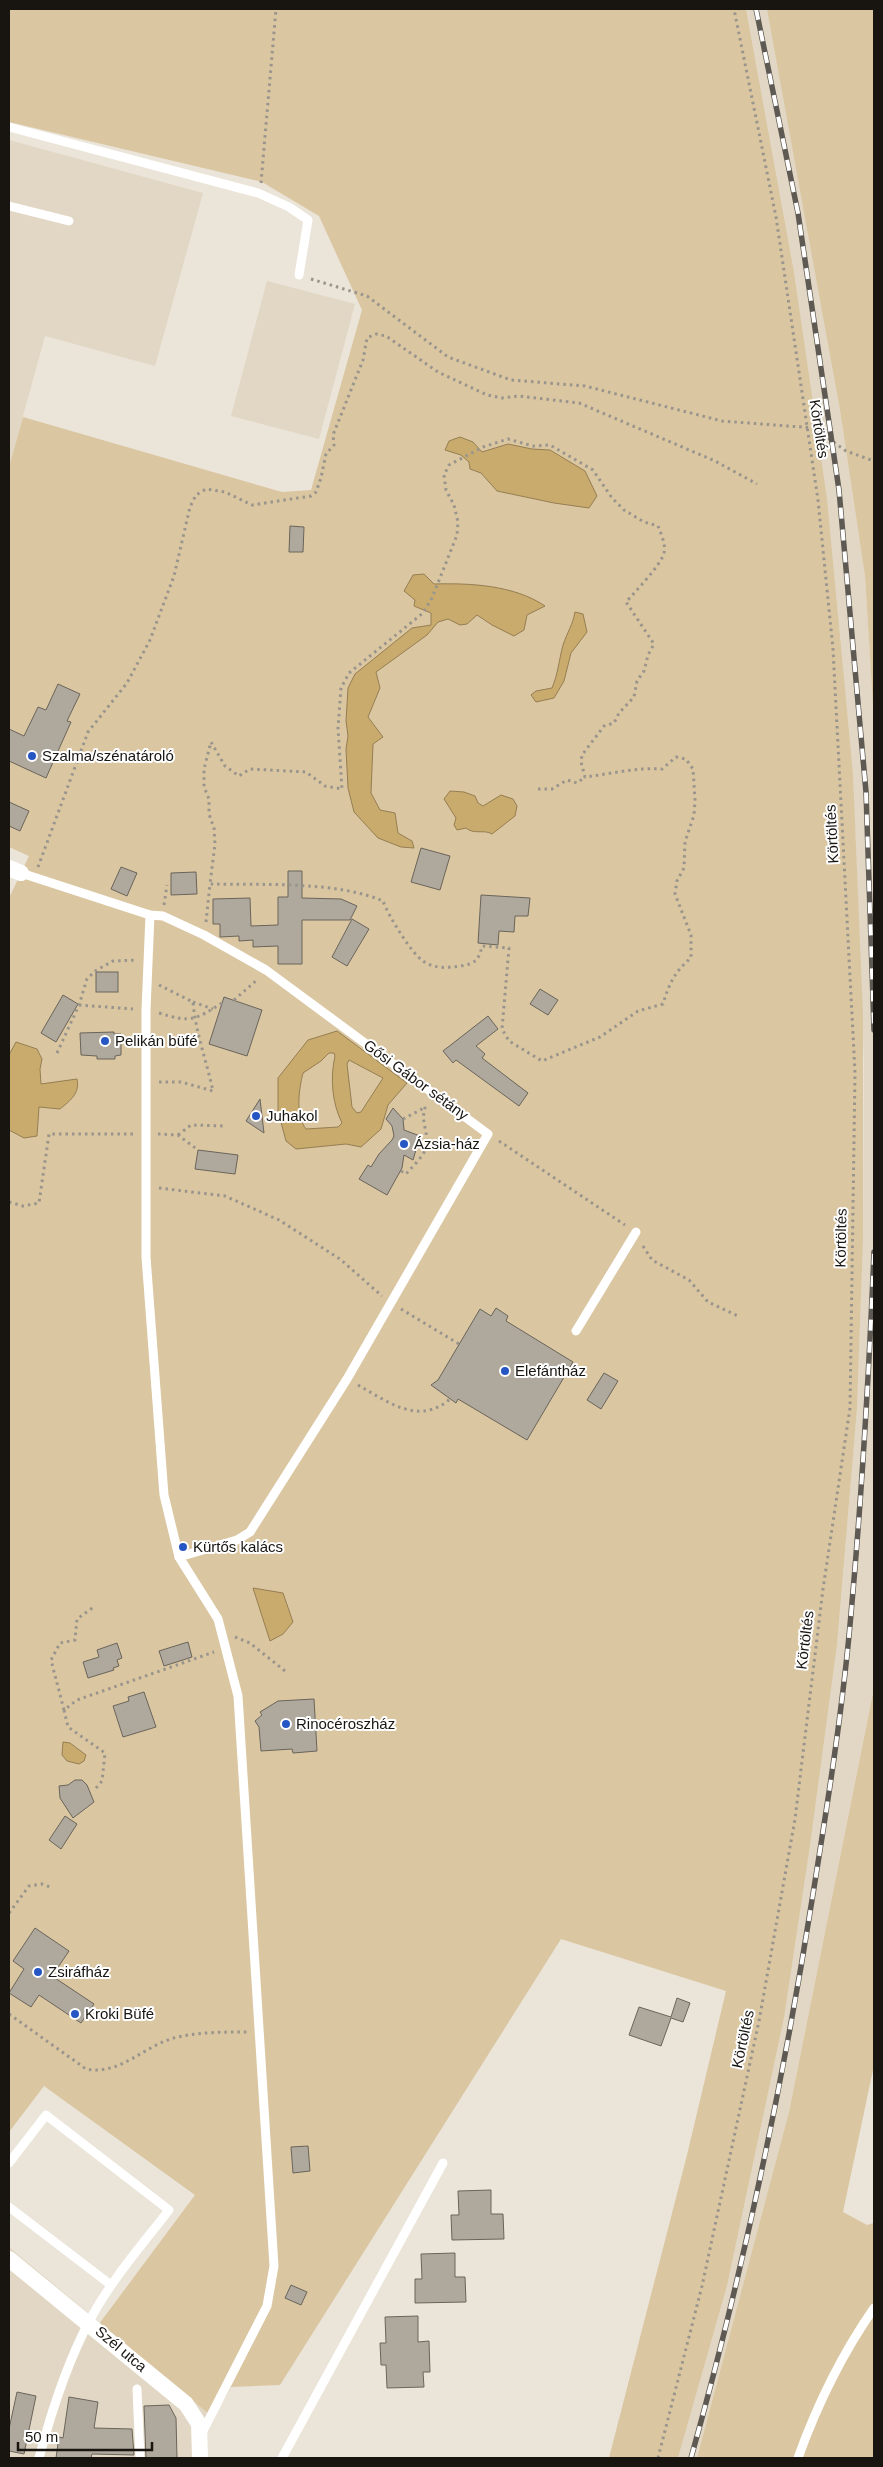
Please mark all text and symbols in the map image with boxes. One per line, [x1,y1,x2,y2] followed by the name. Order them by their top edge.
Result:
[806,398,833,459] street label: Körtöltés
[42,747,174,764] place label: Szalma/szénatároló
[26,750,38,762] marker: Szalma/szénatároló
[821,804,842,864] street label: Körtöltés
[115,1032,198,1049] place label: Pelikán büfé
[99,1035,111,1047] marker: Pelikán büfé
[361,1036,472,1124] street label: Gősi Gábor sétány
[266,1107,318,1124] place label: Juhakol
[250,1110,262,1122] marker: Juhakol
[414,1135,480,1152] place label: Ázsia-ház
[398,1138,410,1150] marker: Ázsia-ház
[831,1208,850,1268] street label: Körtöltés
[515,1362,586,1379] place label: Elefántház
[499,1365,511,1377] marker: Elefántház
[193,1538,283,1555] place label: Kürtős kalács
[177,1541,189,1553] marker: Kürtős kalács
[792,1610,817,1670] street label: Körtöltés
[296,1715,395,1732] place label: Rinocéroszház
[280,1718,292,1730] marker: Rinocéroszház
[48,1963,110,1980] place label: Zsiráfház
[32,1966,44,1978] marker: Zsiráfház
[85,2005,154,2022] place label: Kroki Büfé
[69,2008,81,2020] marker: Kroki Büfé
[728,2008,757,2070] street label: Körtöltés
[92,2322,151,2375] street label: Szél utca
[18,2420,151,2452] scale bar
[25,2428,58,2445] text: 50 m

